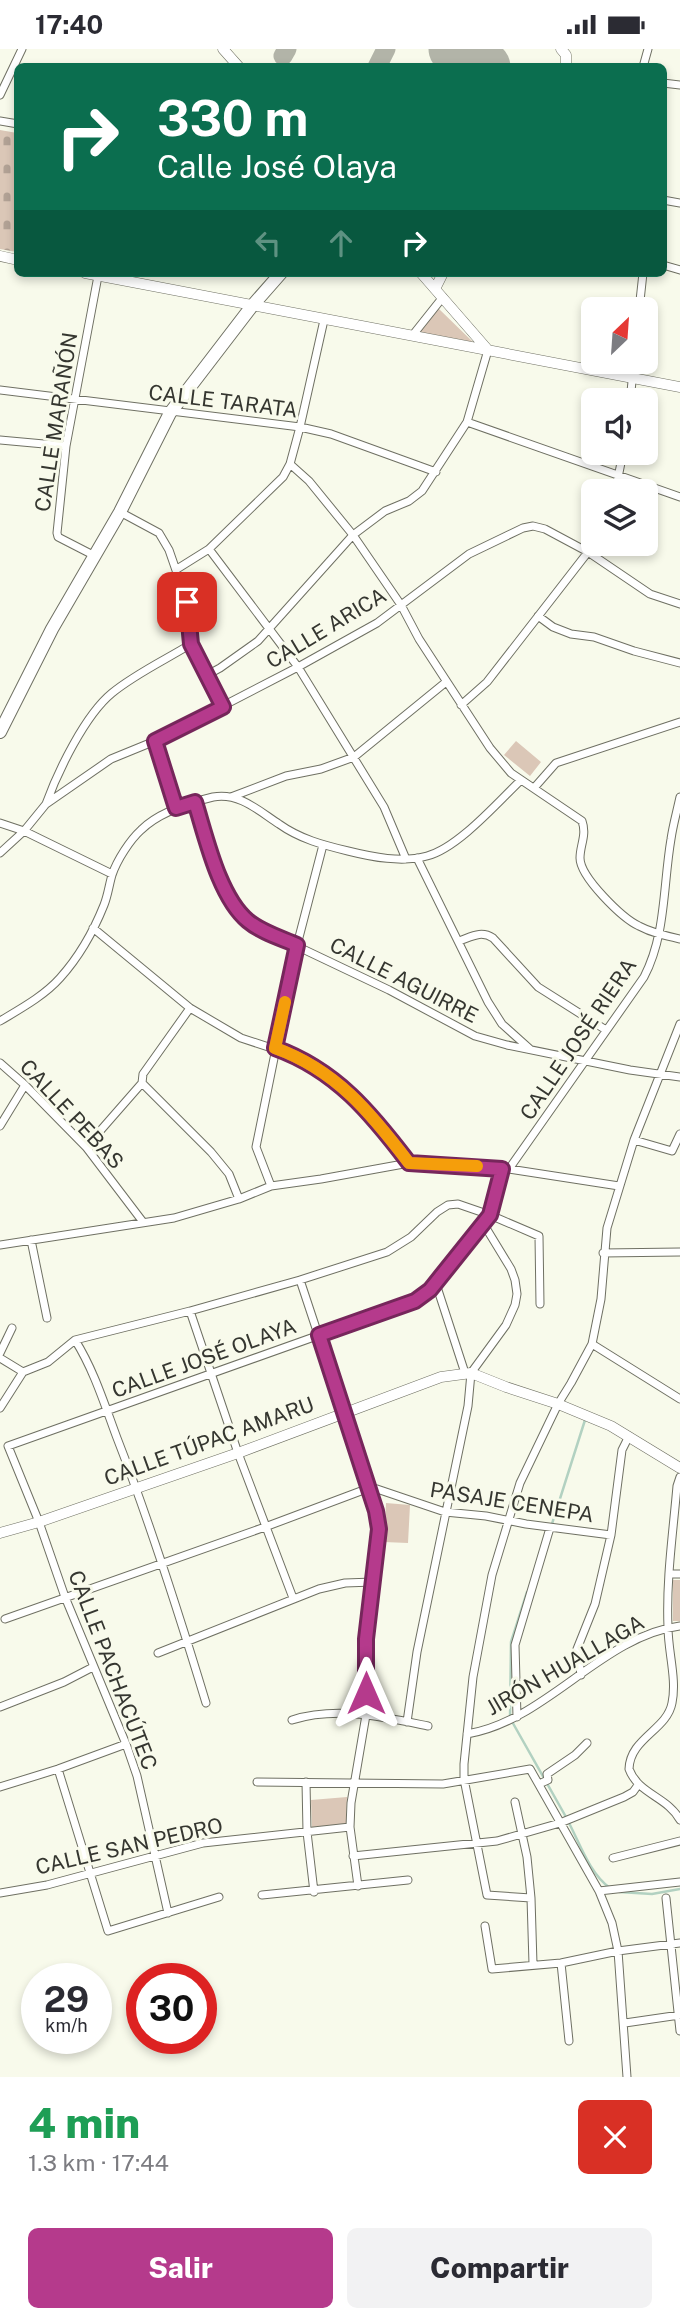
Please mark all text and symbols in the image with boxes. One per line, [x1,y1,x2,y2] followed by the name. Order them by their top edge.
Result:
[35,9,103,40] text: 17:40
[157,89,308,147] text: 330 m
[42,91,133,182] icon: right
[157,148,397,185] text: Calle José Olaya
[249,224,287,262] icon: left
[322,224,360,262] icon: ahead
[395,224,433,262] icon: right
[581,297,658,375] north arrow
[581,297,658,556] map controls
[29,331,83,513] street label: CALLE MARAÑÓN
[147,379,299,423] street label: CALLE TARATA
[581,388,658,465] button: sound
[581,479,658,556] button: layers
[157,572,217,632] pin
[261,582,391,674] street label: CALLE ARICA
[168,583,206,621] icon: arrive
[326,932,482,1028] street label: CALLE AGUIRRE
[515,953,641,1125] street label: CALLE JOSÉ RIERA
[15,1054,129,1174] street label: CALLE PEBAS
[108,1313,300,1403] street label: CALLE JOSÉ OLAYA
[101,1391,317,1491] street label: CALLE TÚPAC AMARU
[428,1477,596,1527] street label: PASAJE CENEPA
[63,1567,163,1773] street label: CALLE PACHACÚTEC
[481,1610,649,1720] street label: JIRÓN HUALLAGA
[329,1656,403,1730] position arrow
[33,1812,225,1880] street label: CALLE SAN PEDRO
[126,1963,217,2054] speed limit sign: 30
[44,1979,89,2020] text: 29
[45,2015,88,2036] text: km/h
[28,2098,140,2147] text: 4 min
[578,2100,652,2174] button: close
[28,2149,169,2176] text: 1.3 km · 17:44
[28,2228,333,2308] button: Salir
[347,2228,652,2308] button: Compartir

